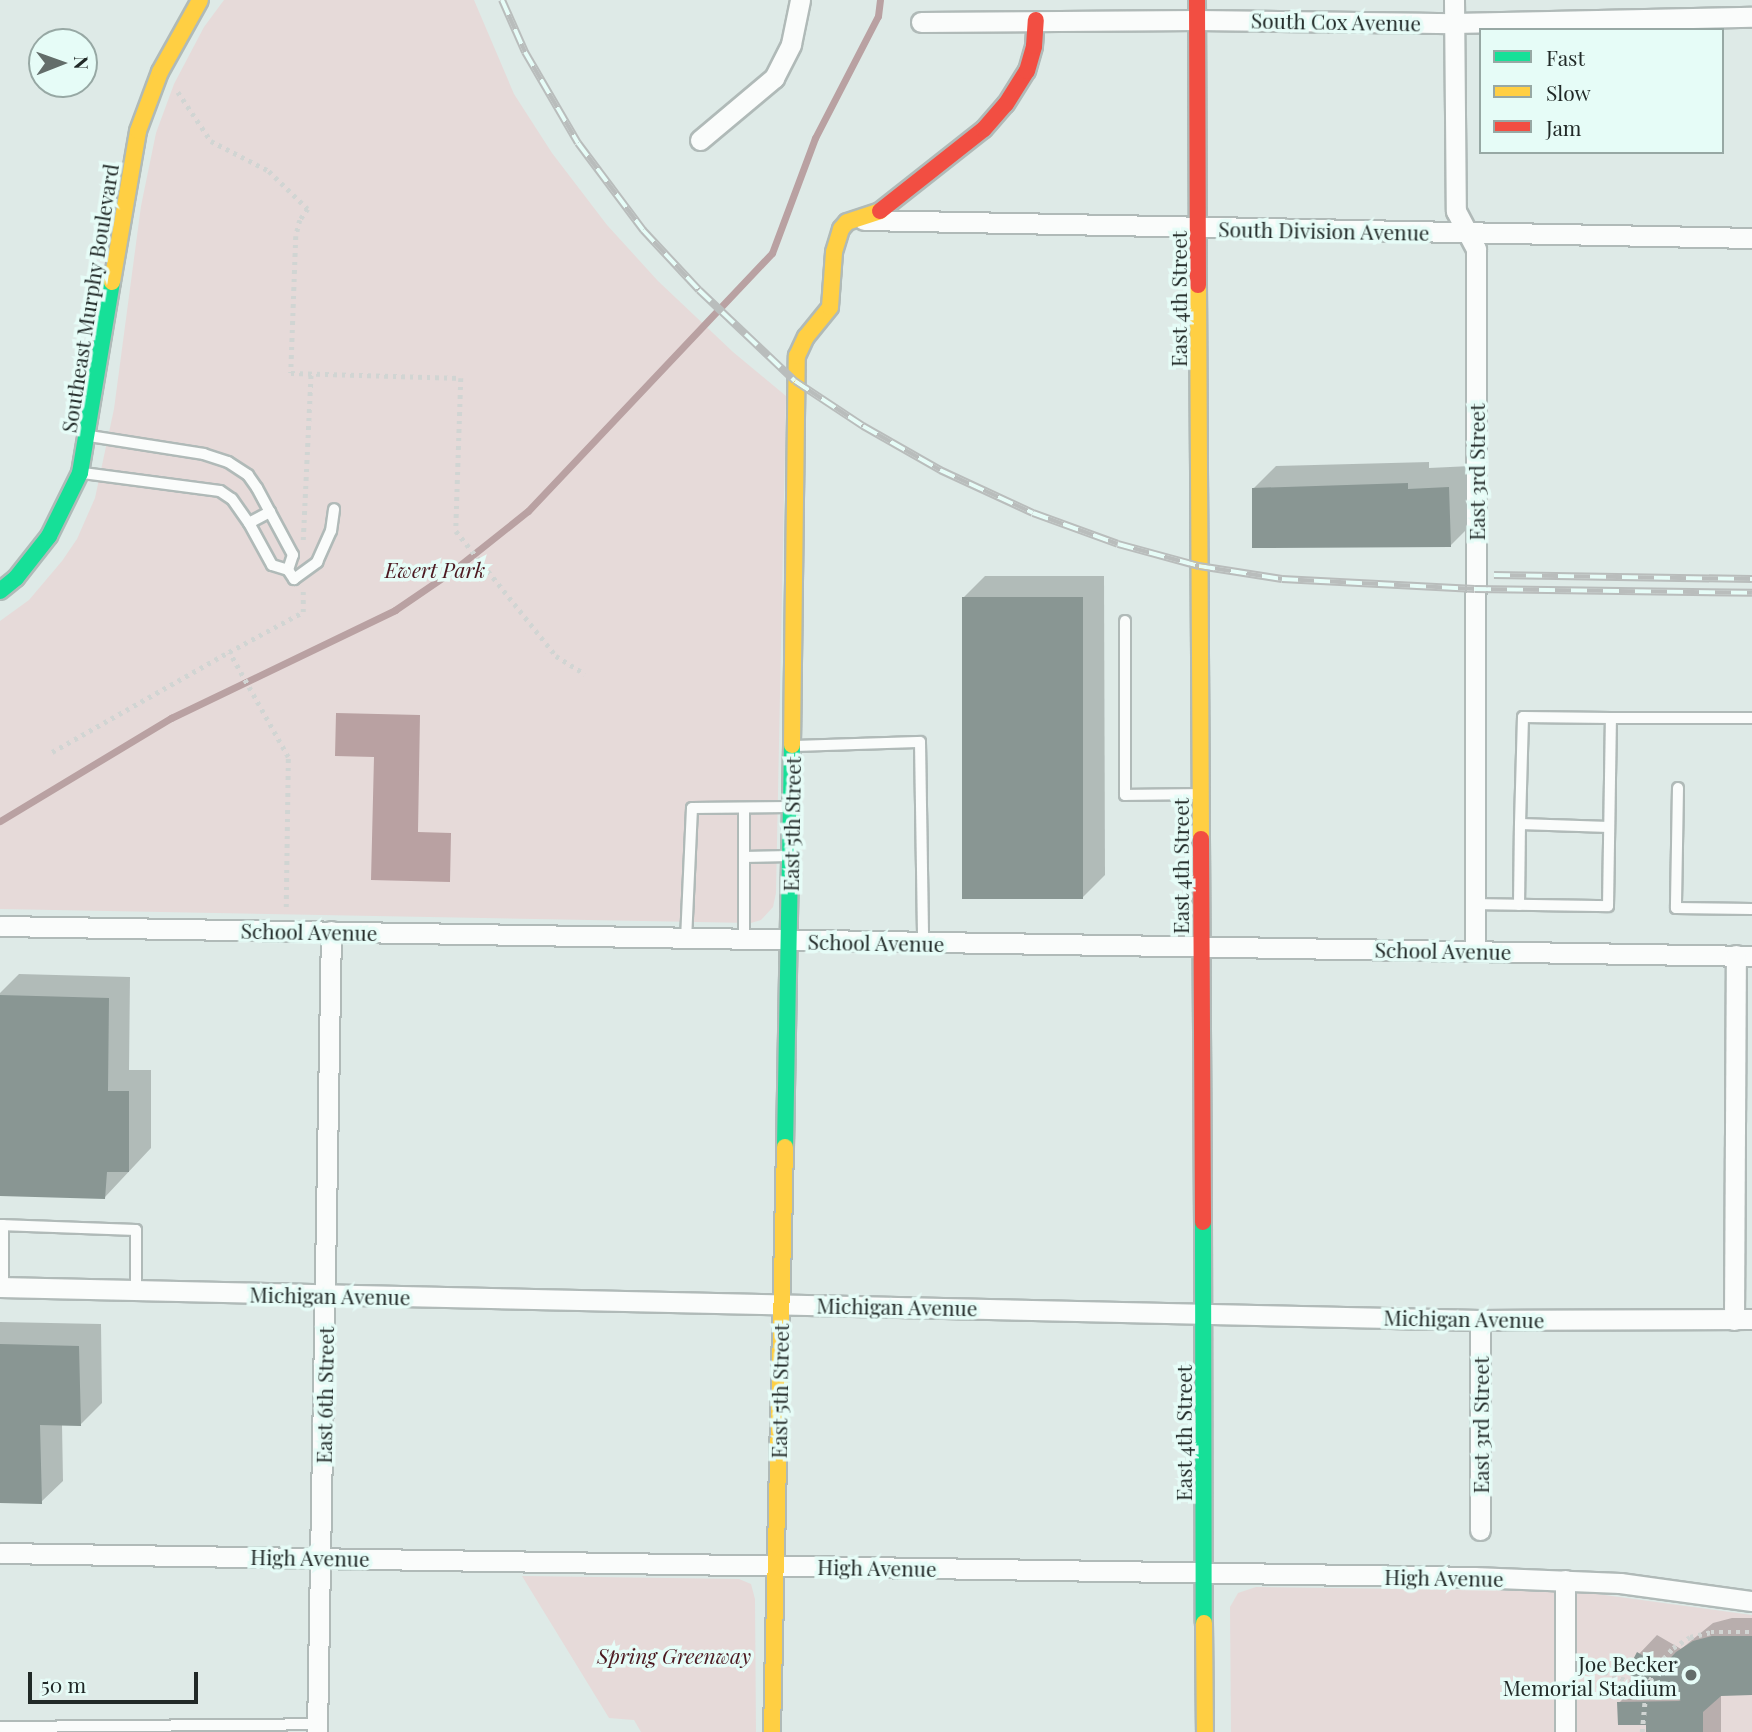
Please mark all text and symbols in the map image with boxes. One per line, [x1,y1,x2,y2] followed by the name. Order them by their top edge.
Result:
[1250,7,1422,35] street label: South Cox Avenue
[28,28,98,98] north arrow
[1479,28,1724,154] legend
[1546,43,1585,71] text: Fast
[69,56,95,70] text: N
[1546,78,1591,106] text: Slow
[1546,113,1582,141] text: Jam
[55,161,123,435] street label: Southeast Murphy Boulevard
[1218,216,1430,244] street label: South Division Avenue
[1165,230,1191,368] street label: East 4th Street
[1463,403,1489,541] street label: East 3rd Street
[385,556,485,582] park label: Ewert Park
[777,756,805,892] street label: East 5th Street
[1167,797,1193,935] street label: East 4th Street
[240,917,378,945] street label: School Avenue
[807,928,945,956] street label: School Avenue
[1374,936,1512,964] street label: School Avenue
[249,1281,411,1309] street label: Michigan Avenue
[816,1292,978,1320] street label: Michigan Avenue
[1383,1304,1545,1332] street label: Michigan Avenue
[765,1323,793,1459] street label: East 5th Street
[310,1326,338,1464] street label: East 6th Street
[1467,1356,1493,1494] street label: East 3rd Street
[1170,1364,1196,1502] street label: East 4th Street
[250,1543,370,1571] street label: High Avenue
[817,1553,937,1581] street label: High Avenue
[1384,1563,1504,1591] street label: High Avenue
[597,1642,751,1668] park label: Spring Greenway
[1503,1650,1677,1700] place label: Joe Becker Memorial Stadium
[32,1658,201,1702] scale bar
[1683,1667,1699,1683] marker: Joe Becker Memorial Stadium
[41,1670,86,1698] text: 50 m

